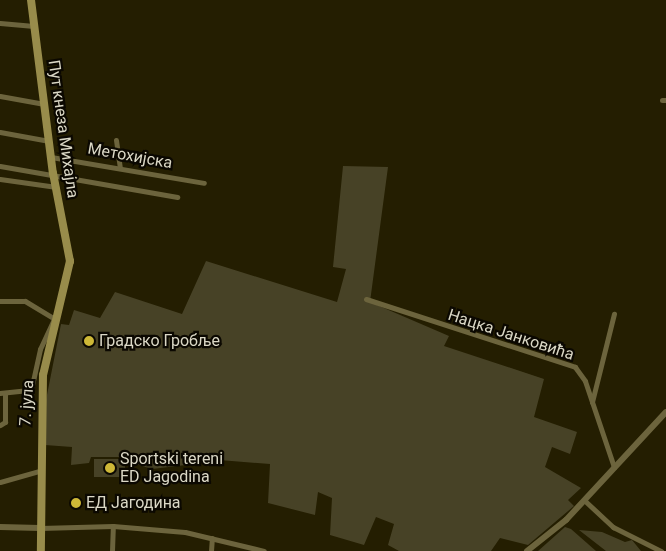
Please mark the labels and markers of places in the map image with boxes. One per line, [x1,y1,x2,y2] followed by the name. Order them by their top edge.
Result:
[99,331,220,351] place label: Градско Гробље
[83,335,95,347] marker: Градско Гробље
[120,449,223,487] place label: Sportski tereni ED Jagodina
[104,462,116,474] marker: Sportski tereni ED Jagodina
[86,493,181,513] place label: ЕД Јагодина
[70,497,82,509] marker: ЕД Јагодина

